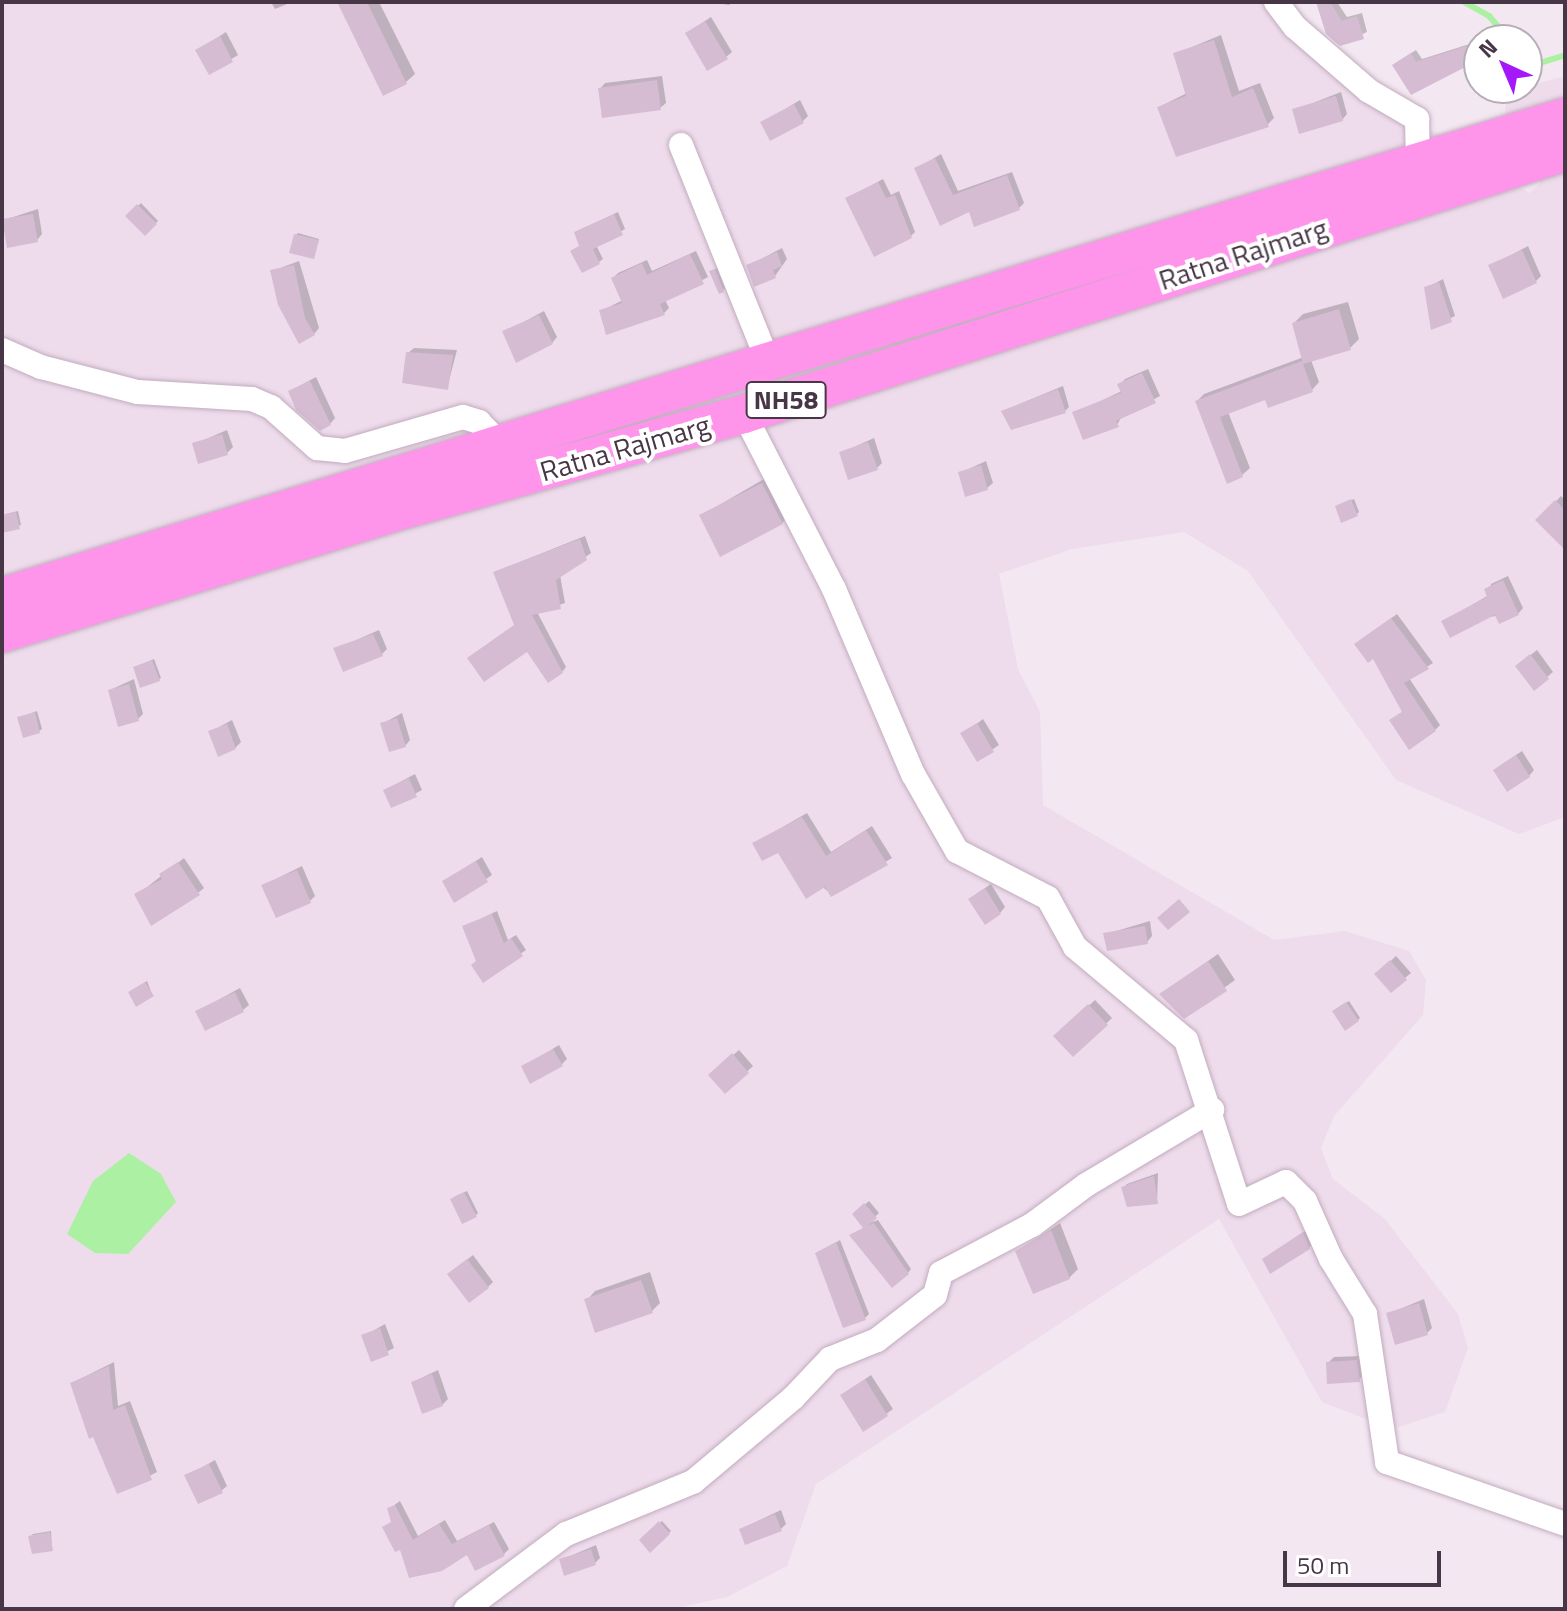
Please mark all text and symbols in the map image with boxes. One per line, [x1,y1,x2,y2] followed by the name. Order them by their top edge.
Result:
[1463,24,1543,104] north arrow
[1470,31,1505,66] text: N
[1155,211,1331,297] street label: Ratna Rajmarg
[744,378,828,422] road number: NH58
[536,408,714,488] street label: Ratna Rajmarg
[1287,1535,1445,1585] scale bar
[1297,1547,1349,1583] text: 50 m

